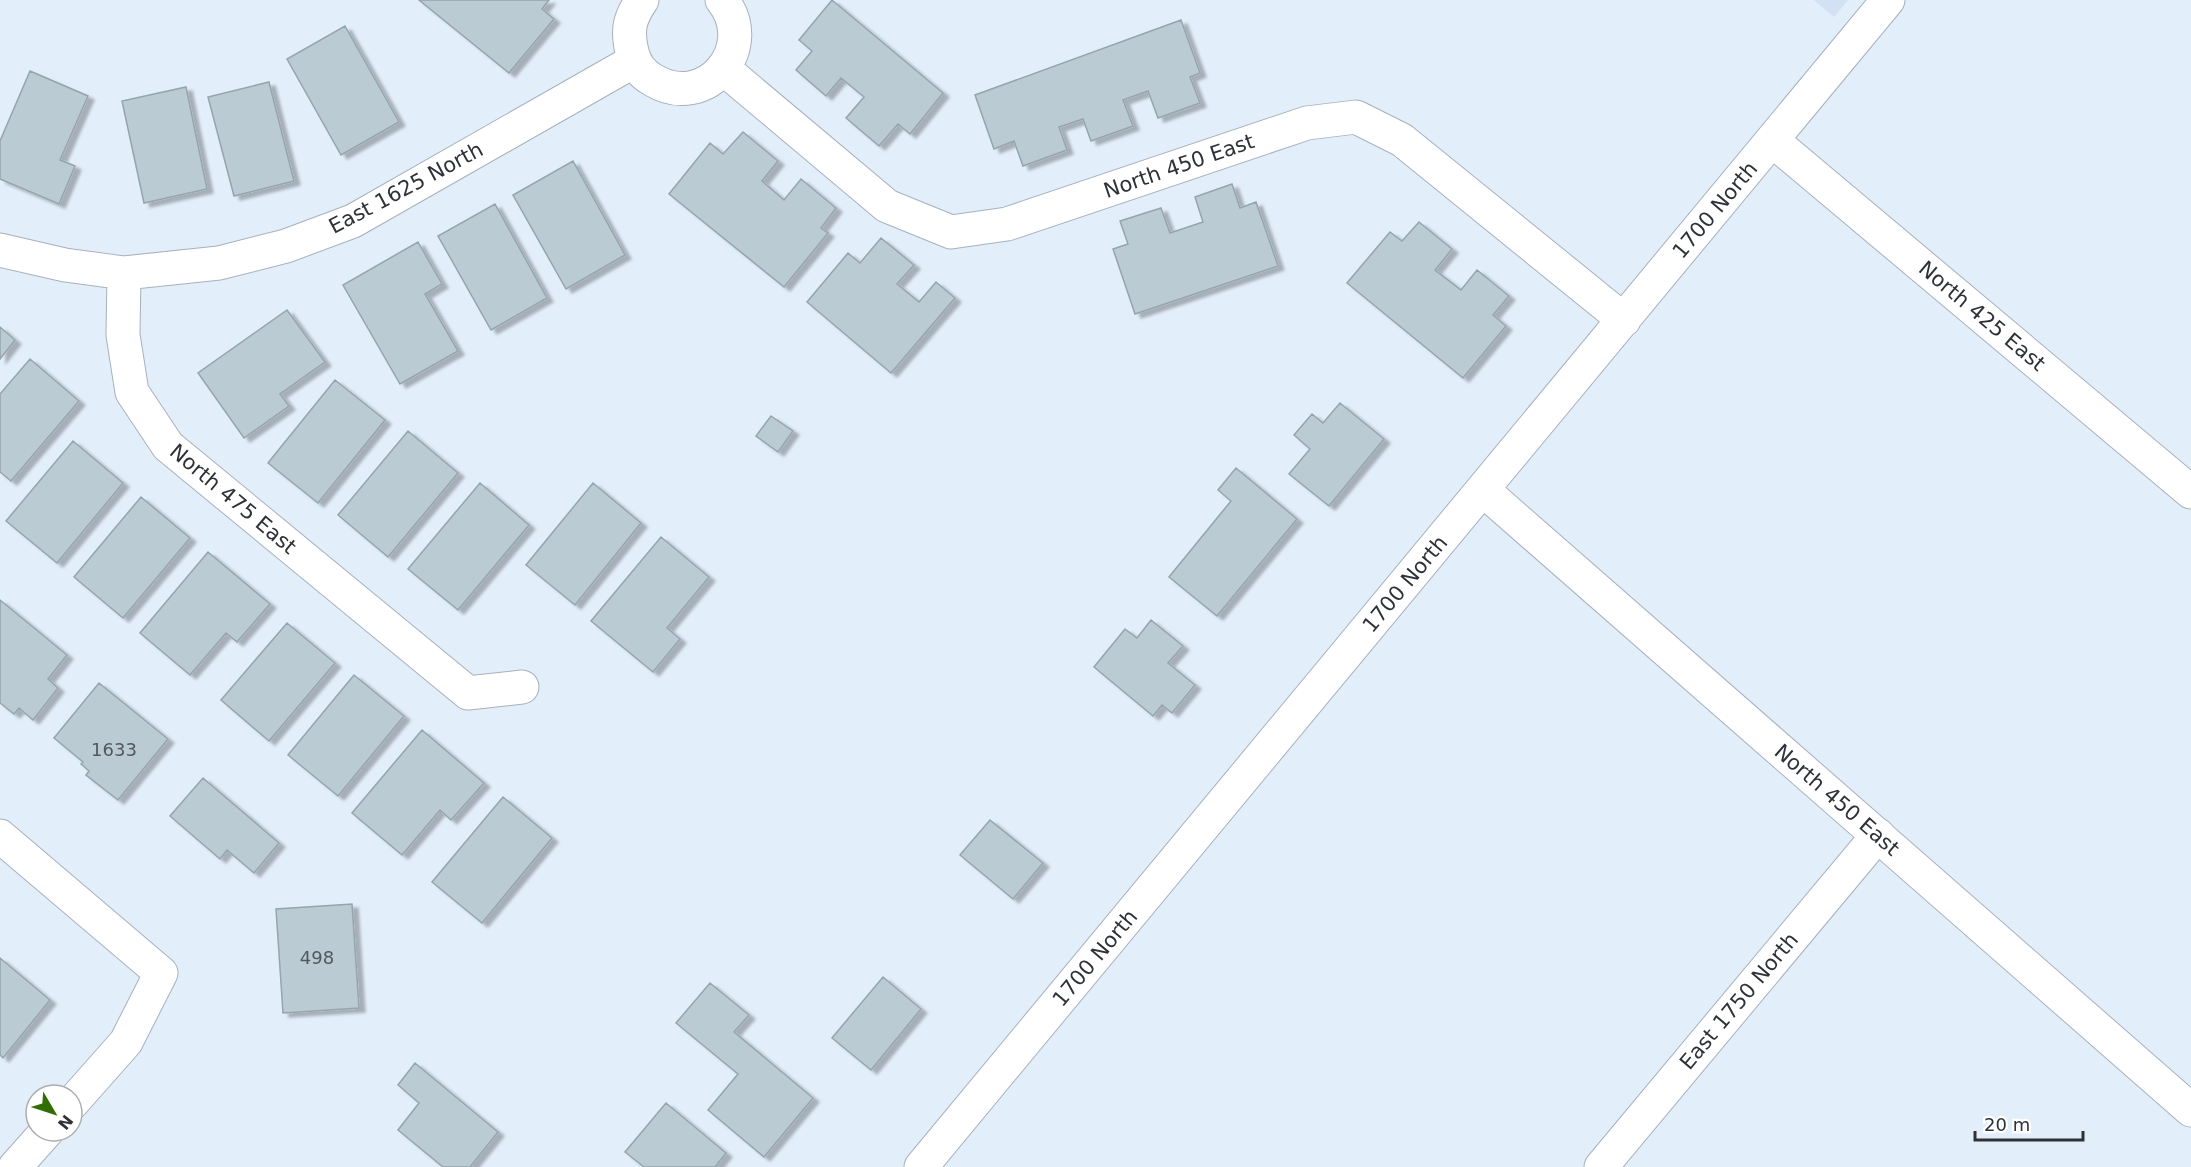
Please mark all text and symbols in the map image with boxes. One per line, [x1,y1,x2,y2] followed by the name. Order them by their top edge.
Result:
[1101,129,1257,203] street label: North 450 East
[325,137,487,239] street label: East 1625 North
[1668,157,1762,263] street label: 1700 North
[1914,256,2050,376] street label: North 425 East
[165,439,301,559] street label: North 475 East
[1358,531,1452,637] street label: 1700 North
[91,739,137,760] house number: 1633
[1770,739,1904,861] street label: North 450 East
[1048,905,1142,1011] street label: 1700 North
[1675,928,1803,1074] street label: East 1750 North
[300,947,334,968] house number: 498
[24,1083,84,1143] north arrow
[1975,1104,2083,1142] scale bar
[54,1111,77,1133] text: N
[1984,1114,2030,1135] text: 20 m

